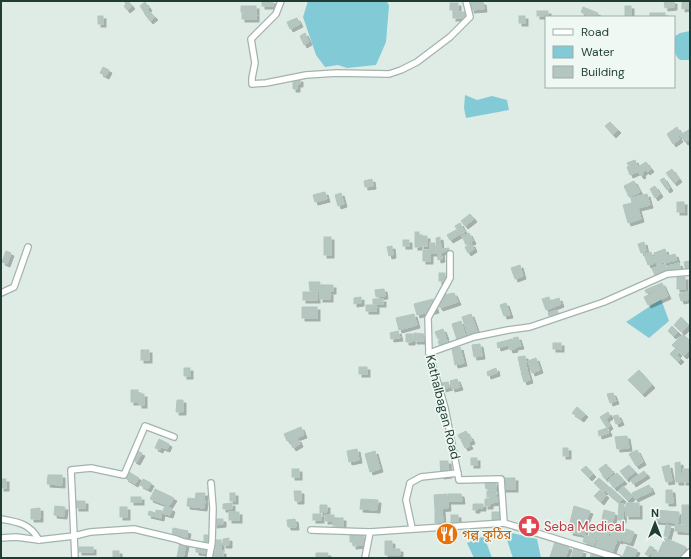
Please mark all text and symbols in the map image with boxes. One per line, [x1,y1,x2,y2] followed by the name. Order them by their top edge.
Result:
[545,16,675,88] legend
[581,24,609,40] text: Road
[581,44,615,60] text: Water
[581,64,625,80] text: Building
[422,353,464,461] street label: Kathalbagan Road
[635,503,675,543] north arrow
[651,506,659,520] text: N
[516,513,542,539] pharmacy icon: Seba Medical
[544,518,625,535] place label: Seba Medical
[434,521,460,547] restaurant icon: গল্প কুঠির
[462,526,511,543] place label: গল্প কুঠির

